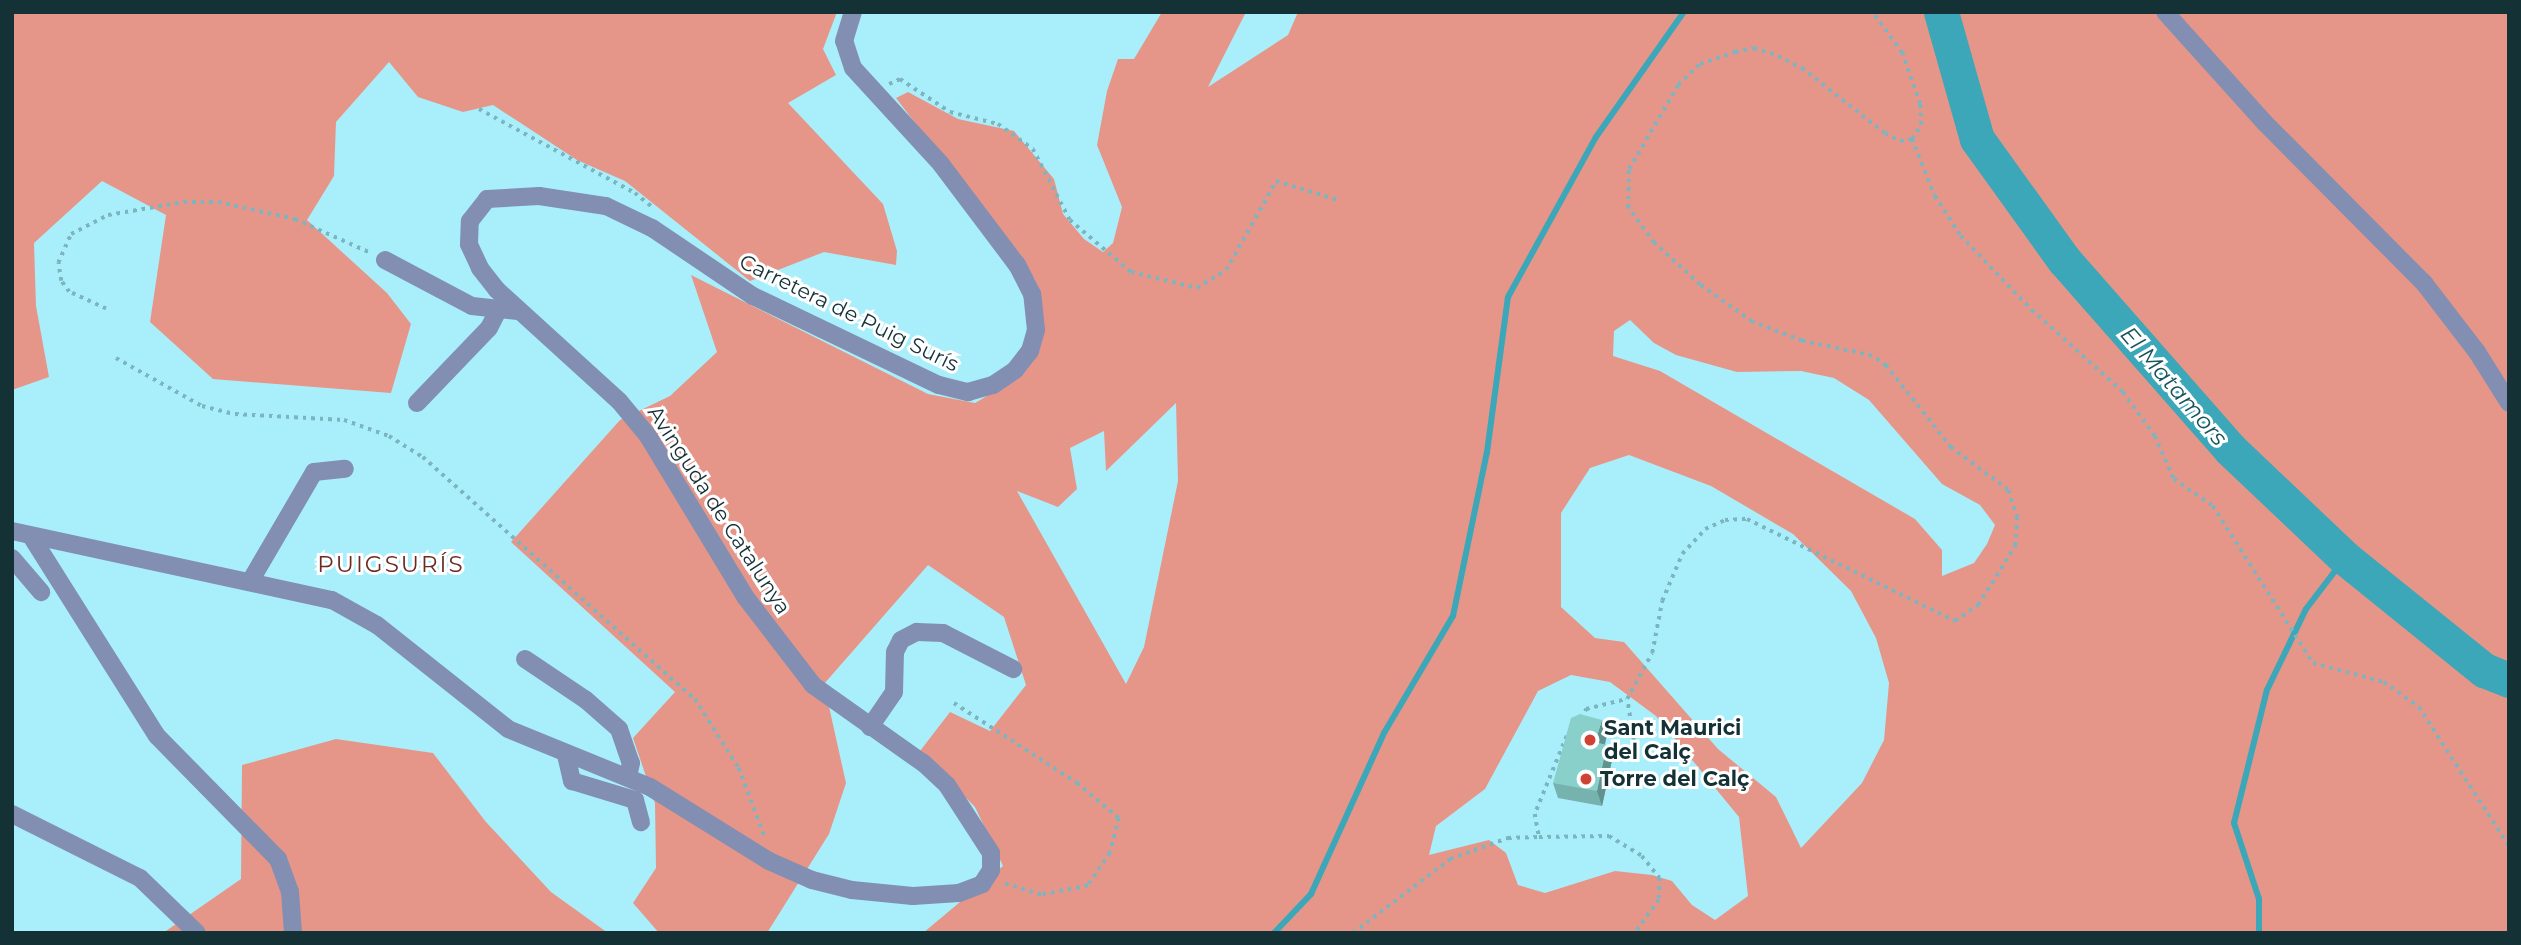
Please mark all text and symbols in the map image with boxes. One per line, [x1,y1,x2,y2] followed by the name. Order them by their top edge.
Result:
[735,249,963,377] street label: Carretera de Puig Surís
[2115,321,2233,451] water label: El Matamors
[642,401,796,619] street label: Avinguda de Catalunya
[318,550,464,578] district label: PUIGSURÍS
[1604,715,1741,765] place label: Sant Maurici del Calç
[1582,732,1598,748] marker: Sant Maurici del Calç
[1600,766,1749,792] place label: Torre del Calç
[1578,771,1594,787] marker: Torre del Calç

